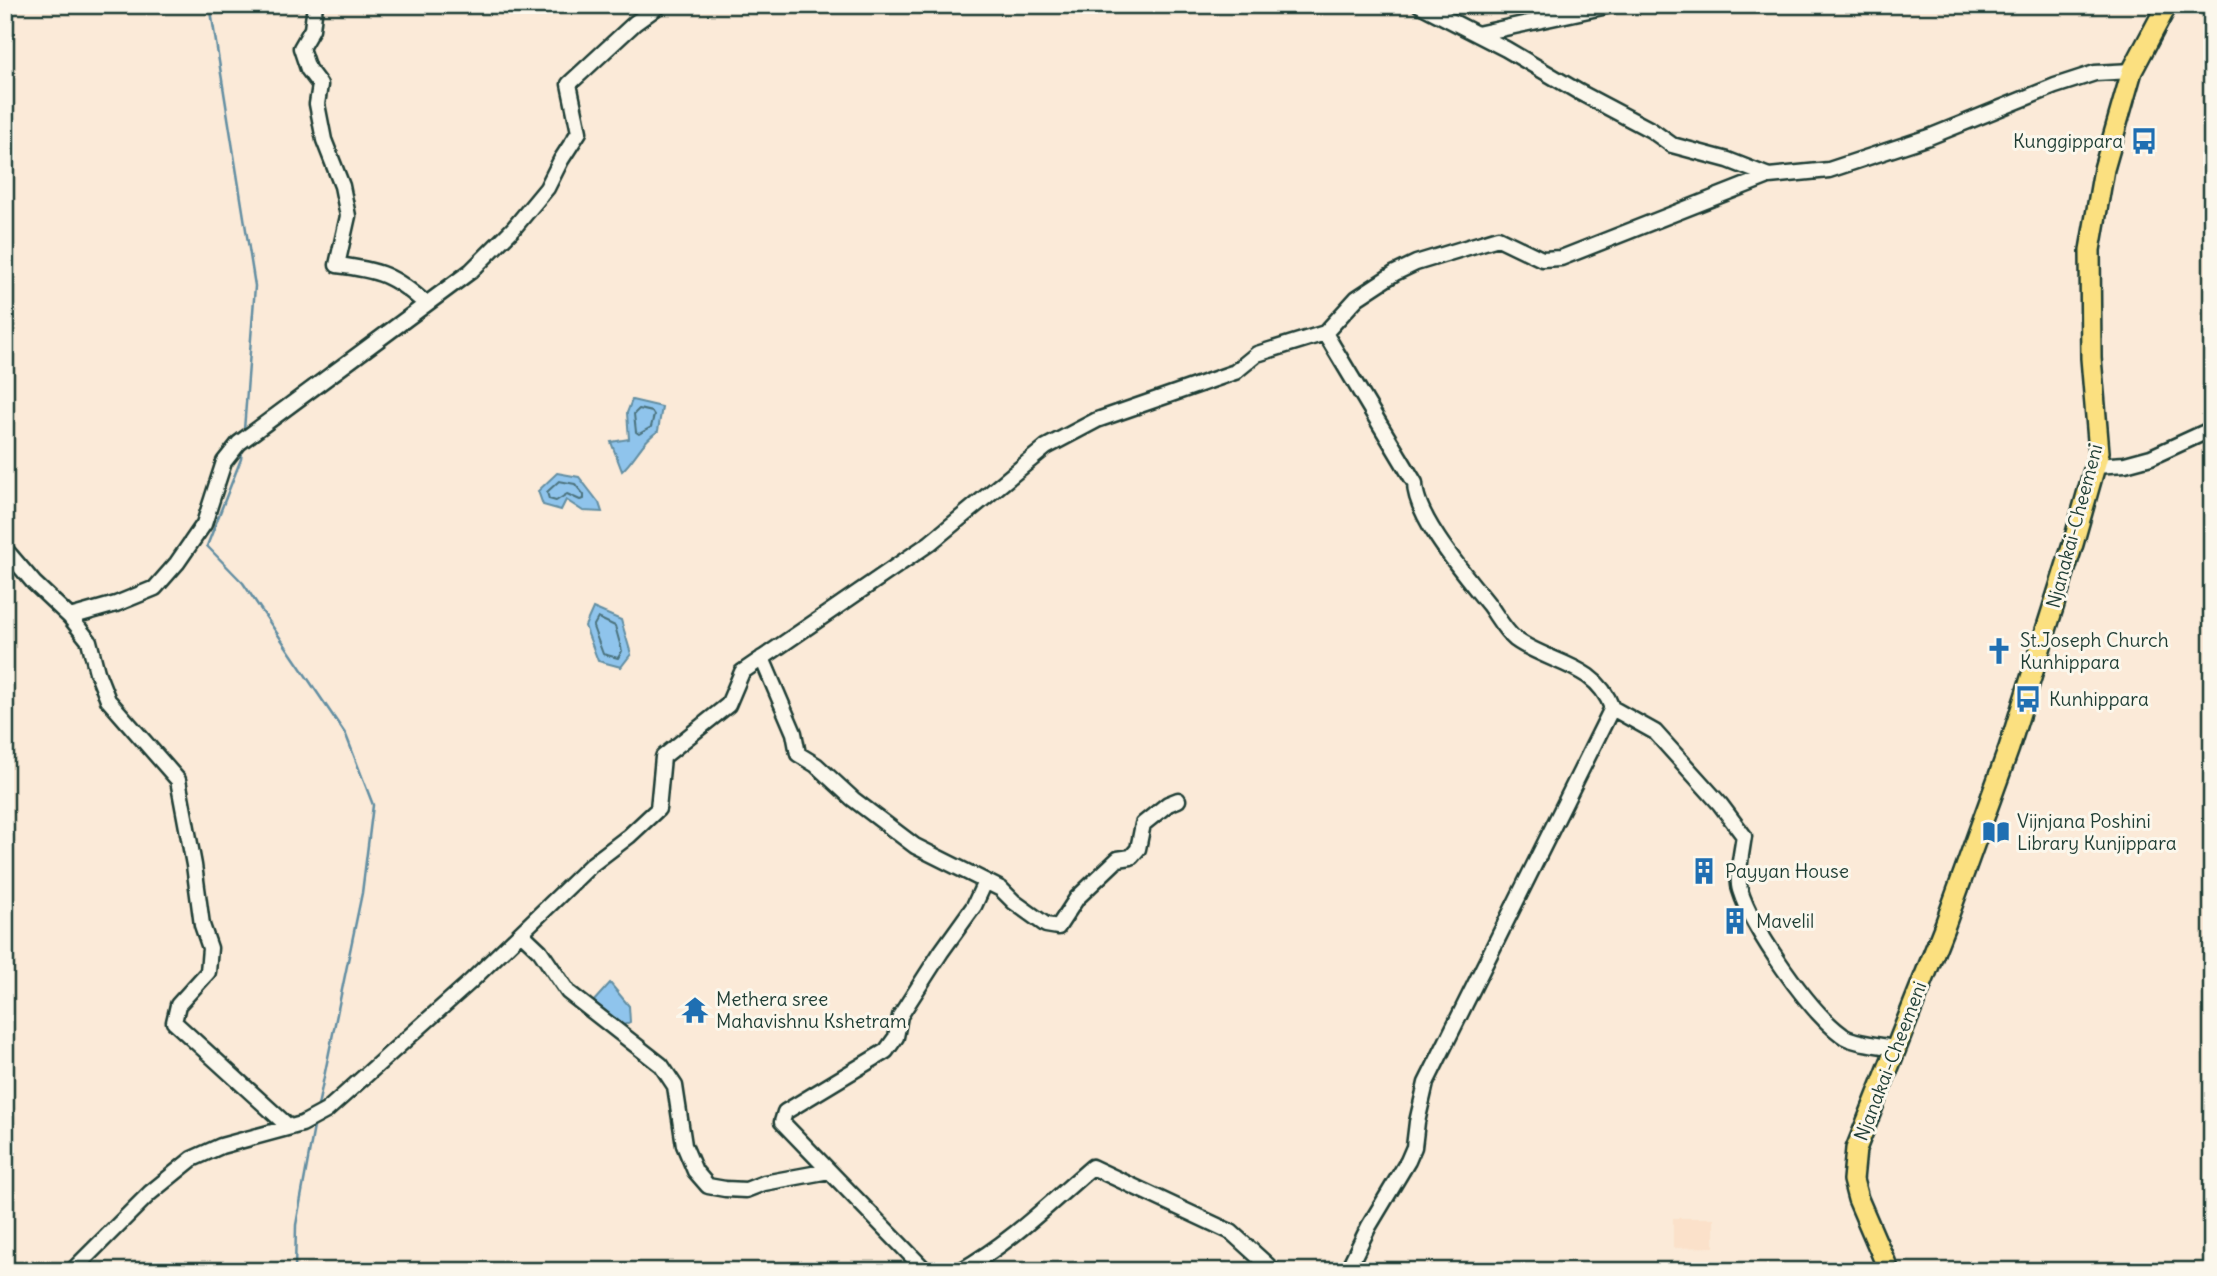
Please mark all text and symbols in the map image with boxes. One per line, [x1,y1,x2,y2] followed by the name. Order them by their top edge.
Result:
[2129,126,2159,156] bus stop icon: Kunggippara
[2013,129,2123,153] place label: Kunggippara
[2041,441,2107,611] street label: Njanakai-Cheemeni
[2020,628,2169,674] place label: St.Joseph Church Kunhippara
[1984,636,2014,666] church icon: St.Joseph Church Kunhippara
[2013,684,2043,714] bus stop icon: Kunhippara
[2049,687,2149,711] place label: Kunhippara
[2017,809,2177,855] place label: Vijnjana Poshini Library Kunjippara
[1981,817,2011,847] library icon: Vijnjana Poshini Library Kunjippara
[1689,856,1719,886] building icon: Payyan House
[1725,859,1849,883] place label: Payyan House
[1720,906,1750,936] building icon: Mavelil
[1756,909,1814,933] place label: Mavelil
[1849,978,1931,1144] street label: Njanakai-Cheemeni
[716,987,907,1033] place label: Methera sree Mahavishnu Kshetram
[680,995,710,1025] temple icon: Methera sree Mahavishnu Kshetram

